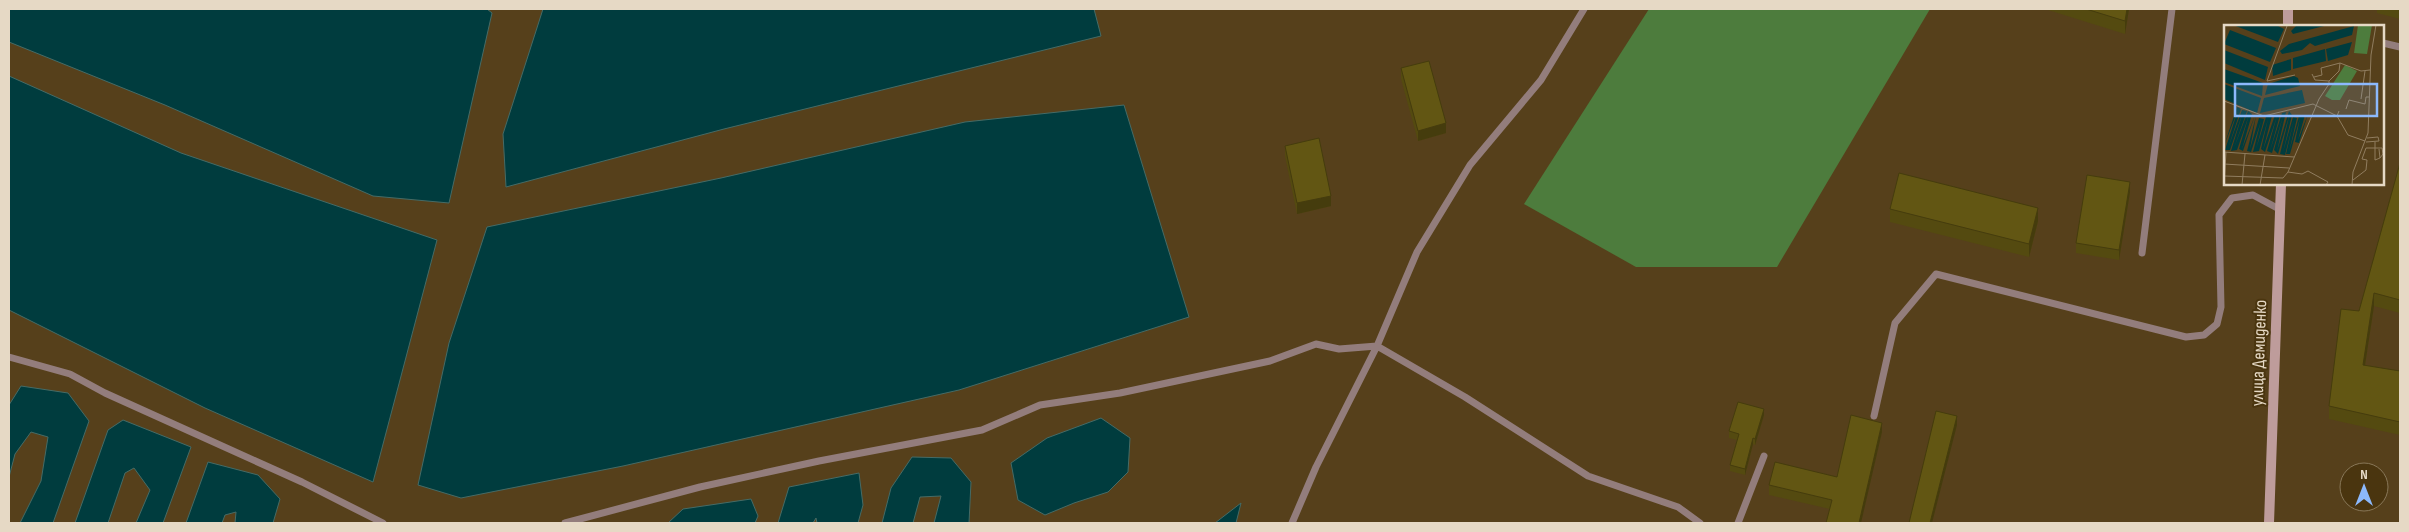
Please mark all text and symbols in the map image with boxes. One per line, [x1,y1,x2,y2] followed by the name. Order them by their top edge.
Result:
[2224,25,2384,185] inset map
[2247,299,2271,407] street label: улица Демиденко
[2339,462,2389,512] north arrow
[2360,466,2368,483] text: N

